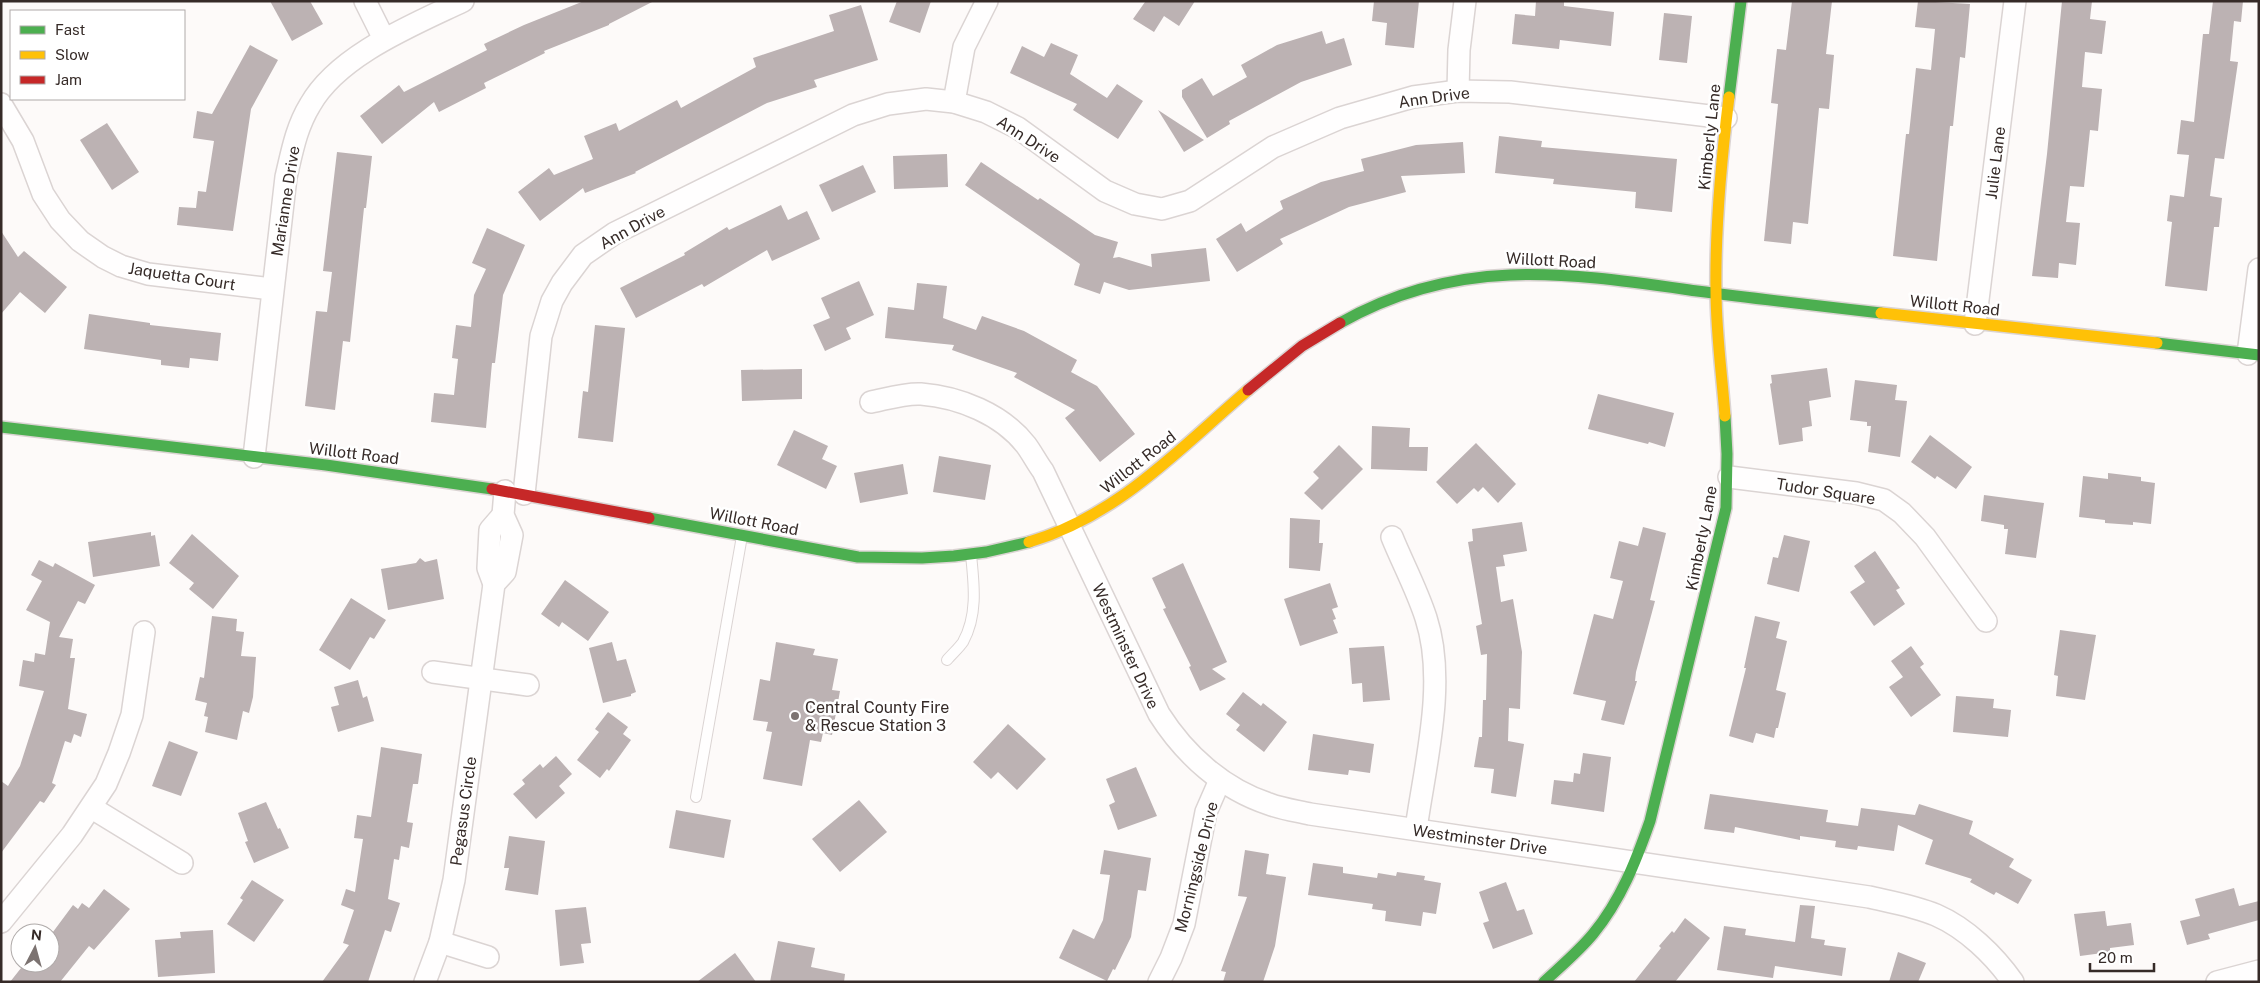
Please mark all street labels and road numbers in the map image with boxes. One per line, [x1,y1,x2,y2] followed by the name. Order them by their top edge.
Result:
[1397,83,1471,112] street label: Ann Drive
[1694,83,1725,191] street label: Kimberly Lane
[993,112,1064,167] street label: Ann Drive
[1982,126,2009,201] street label: Julie Lane
[267,144,304,258] street label: Marianne Drive
[596,202,668,253] street label: Ann Drive
[1505,249,1597,272] street label: Willott Road
[127,259,237,294] street label: Jaquetta Court
[1909,291,2001,320] street label: Willott Road
[1097,427,1180,498] street label: Willott Road
[308,439,400,468] street label: Willott Road
[1775,474,1877,509] street label: Tudor Square
[1682,484,1721,592] street label: Kimberly Lane
[708,504,800,539] street label: Willott Road
[1088,580,1163,712] street label: Westminster Drive
[446,755,481,867] street label: Pegasus Circle
[1171,800,1222,935] street label: Morningside Drive
[1411,821,1549,858] street label: Westminster Drive

